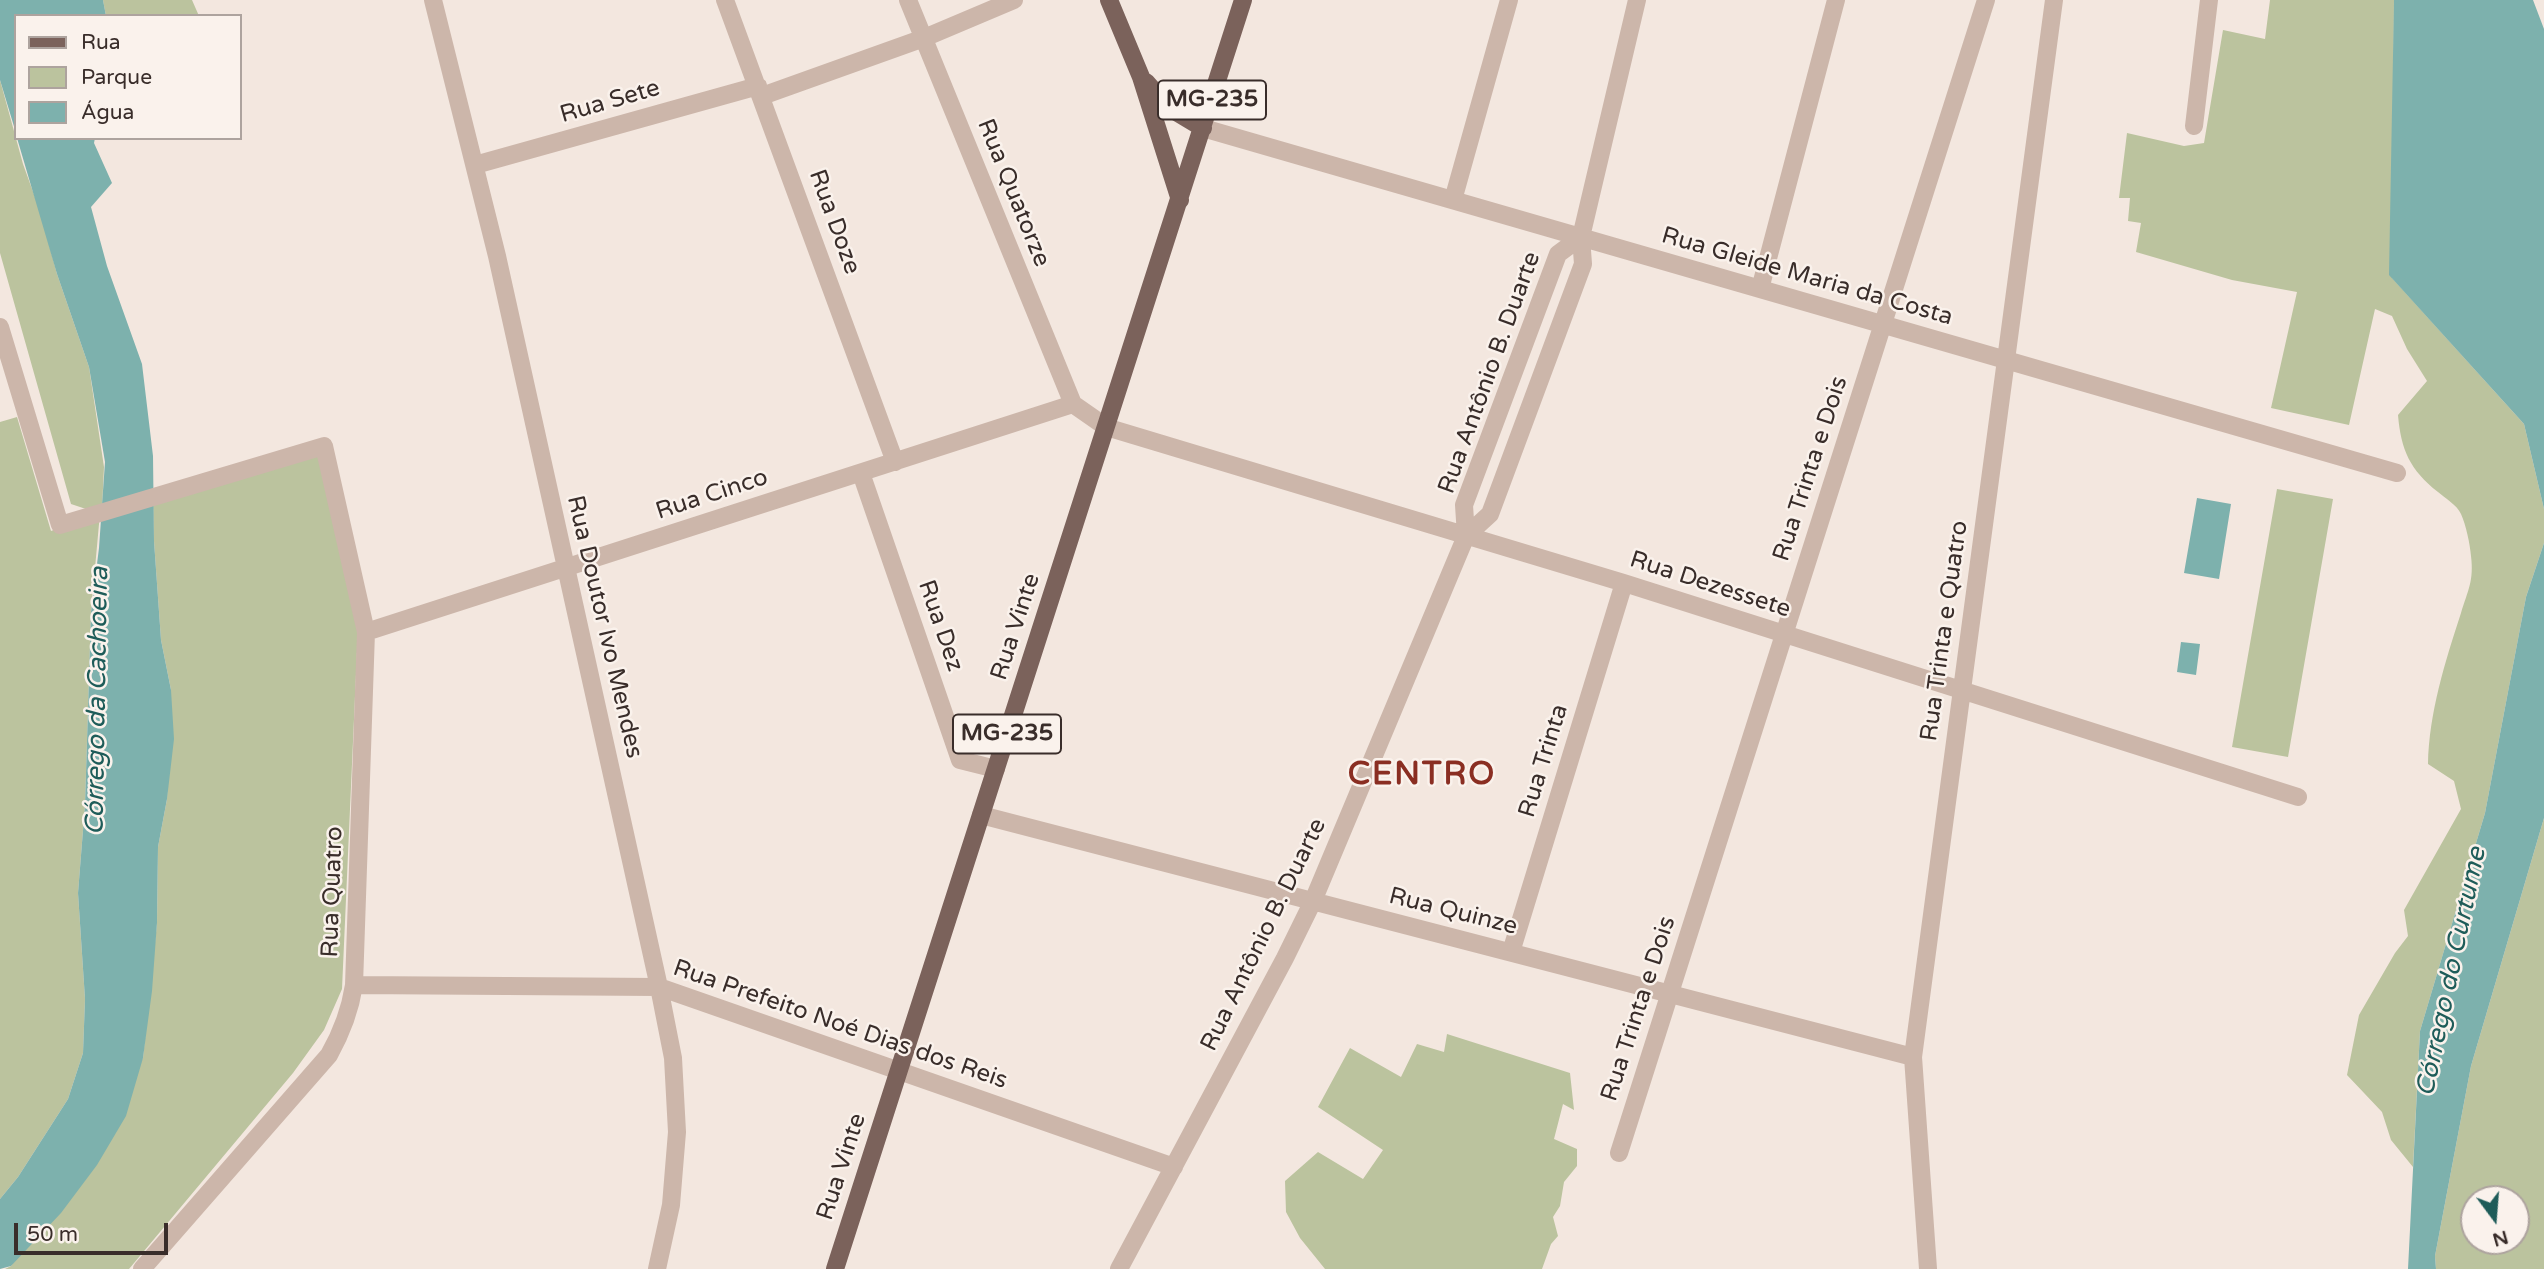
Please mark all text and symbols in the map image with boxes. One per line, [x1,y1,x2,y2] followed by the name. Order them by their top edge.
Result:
[14,14,242,140] legend
[81,30,121,55] text: Rua
[81,65,152,90] text: Parque
[557,74,663,130] street label: Rua Sete
[1158,80,1266,120] road number: MG-235
[81,100,134,125] text: Água
[970,115,1056,271] street label: Rua Quatorze
[802,166,866,278] street label: Rua Doze
[1658,222,1956,332] street label: Rua Gleide Maria da Costa
[1433,248,1547,498] street label: Rua Antônio B. Duarte
[1768,373,1854,565] street label: Rua Trinta e Dois
[652,463,772,527] street label: Rua Cinco
[560,493,648,761] street label: Rua Doutor Ivo Mendes
[1915,519,1975,743] street label: Rua Trinta e Quatro
[1626,545,1794,625] street label: Rua Dezessete
[80,567,116,835] water label: Córrego da Cachoeira
[985,570,1047,684] street label: Rua Vinte
[911,577,969,675] street label: Rua Dez
[1513,701,1575,821] street label: Rua Trinta
[953,714,1061,754] road number: MG-235
[1348,757,1496,795] district label: CENTRO
[1195,814,1333,1056] street label: Rua Antônio B. Duarte
[316,826,350,958] street label: Rua Quatro
[2410,845,2494,1099] water label: Córrego do Curtume
[1386,882,1520,942] street label: Rua Quinze
[1596,913,1682,1105] street label: Rua Trinta e Dois
[669,954,1011,1096] street label: Rua Prefeito Noé Dias dos Reis
[811,1110,873,1224] street label: Rua Vinte
[2460,1185,2530,1255] north arrow
[18,1210,172,1254] scale bar
[27,1222,78,1247] text: 50 m
[2490,1226,2511,1251] text: N

